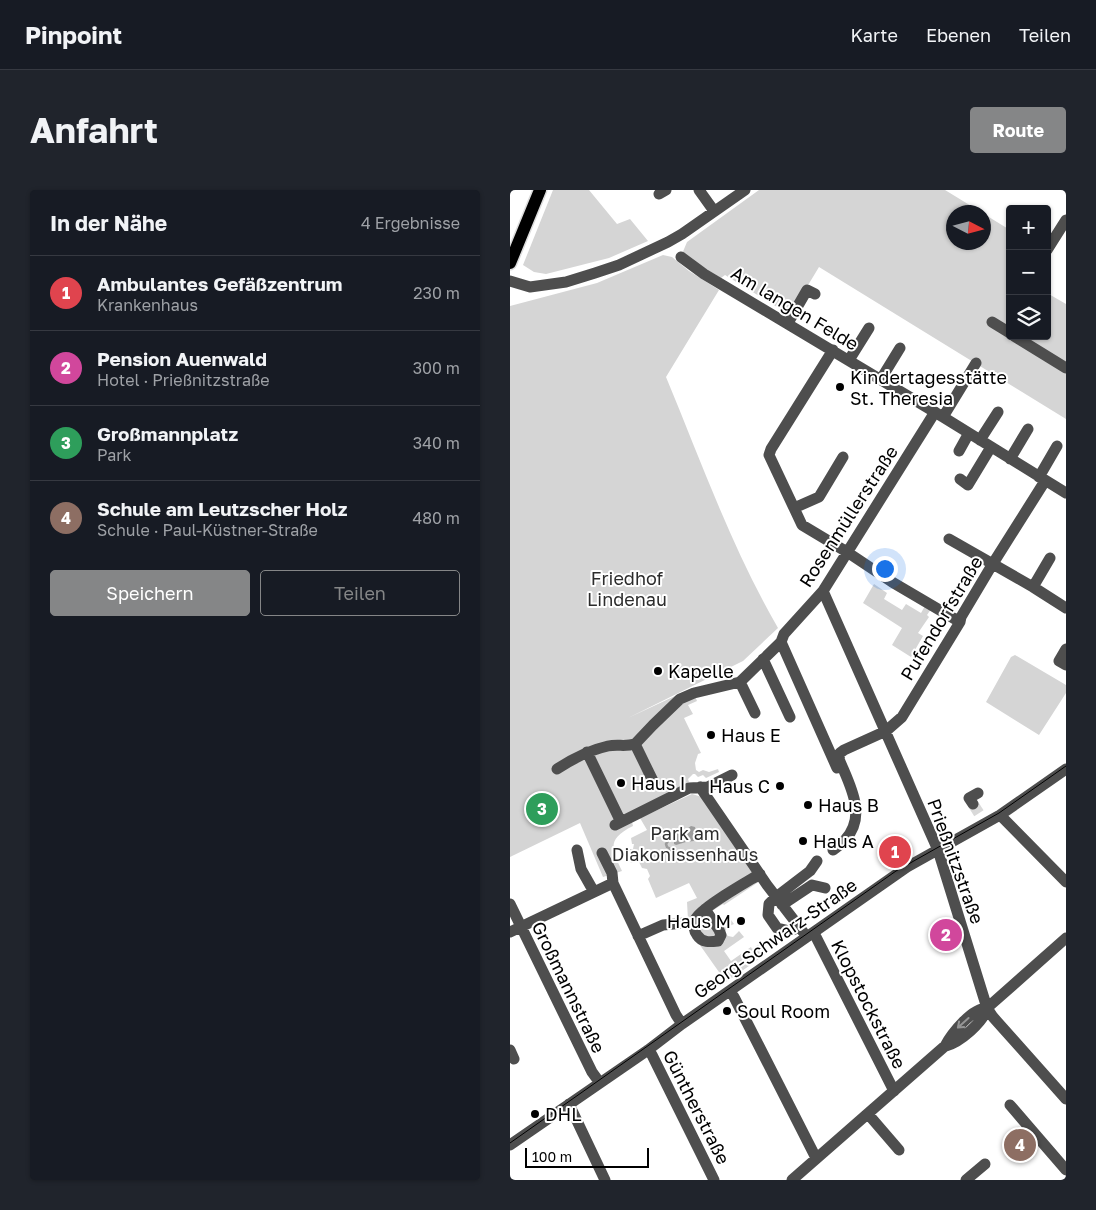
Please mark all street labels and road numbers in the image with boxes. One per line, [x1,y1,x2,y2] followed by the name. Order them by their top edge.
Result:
[727,261,863,355] street label: Am langen Felde
[794,441,902,591] street label: Rosenmüllerstraße
[895,552,987,684] street label: Pufendorfstraße
[923,795,989,927] street label: Prießnitzstraße
[689,873,861,1003] street label: Georg-Schwarz-Straße
[528,918,610,1056] street label: Großmannstraße
[827,936,911,1072] street label: Klopstockstraße
[659,1046,735,1168] street label: Güntherstraße

